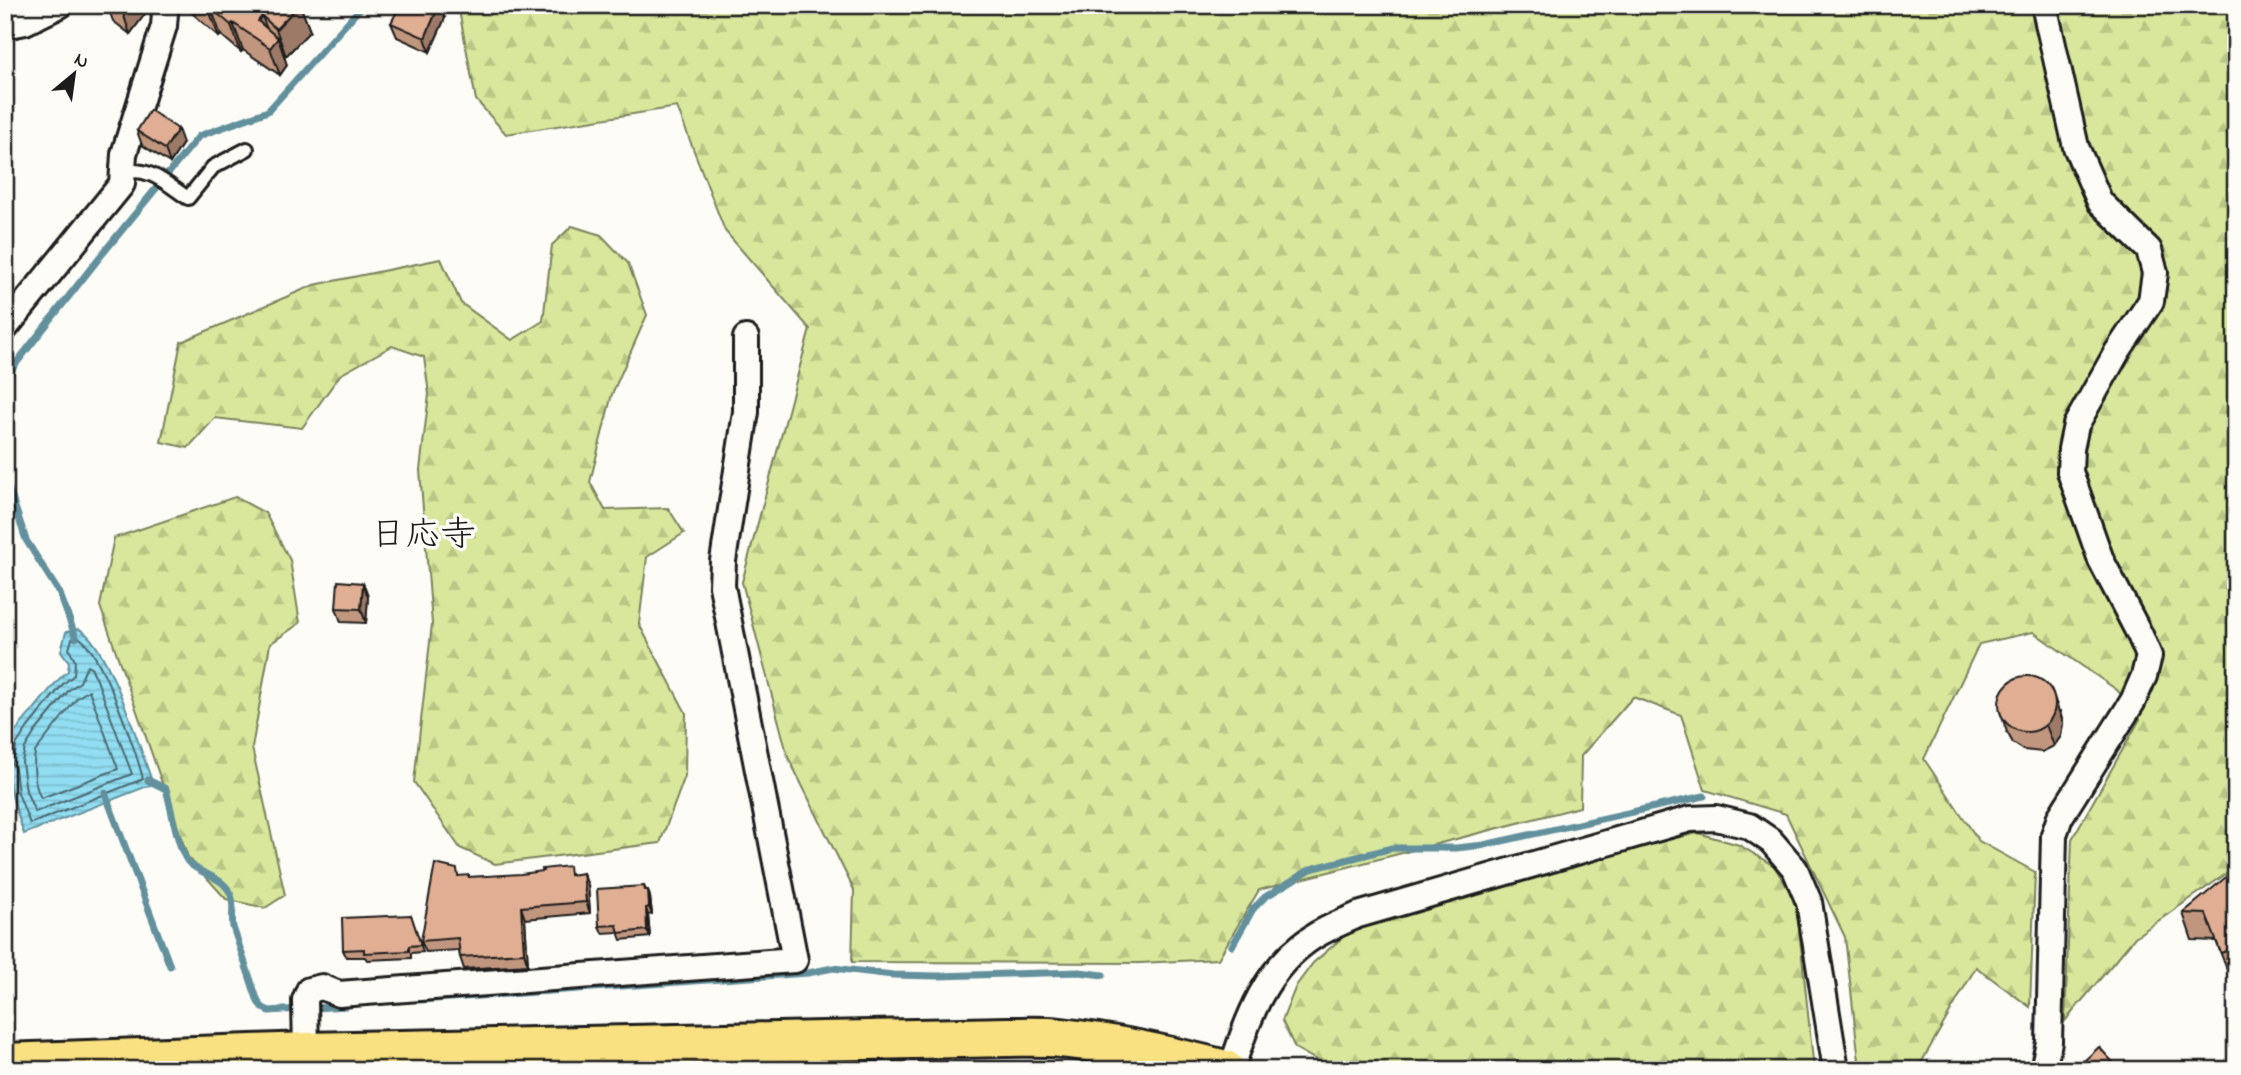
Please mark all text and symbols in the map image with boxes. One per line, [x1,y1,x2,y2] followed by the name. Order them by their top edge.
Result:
[38,38,108,108] north arrow
[69,46,93,76] text: N
[370,511,476,562] district label: 日応寺

